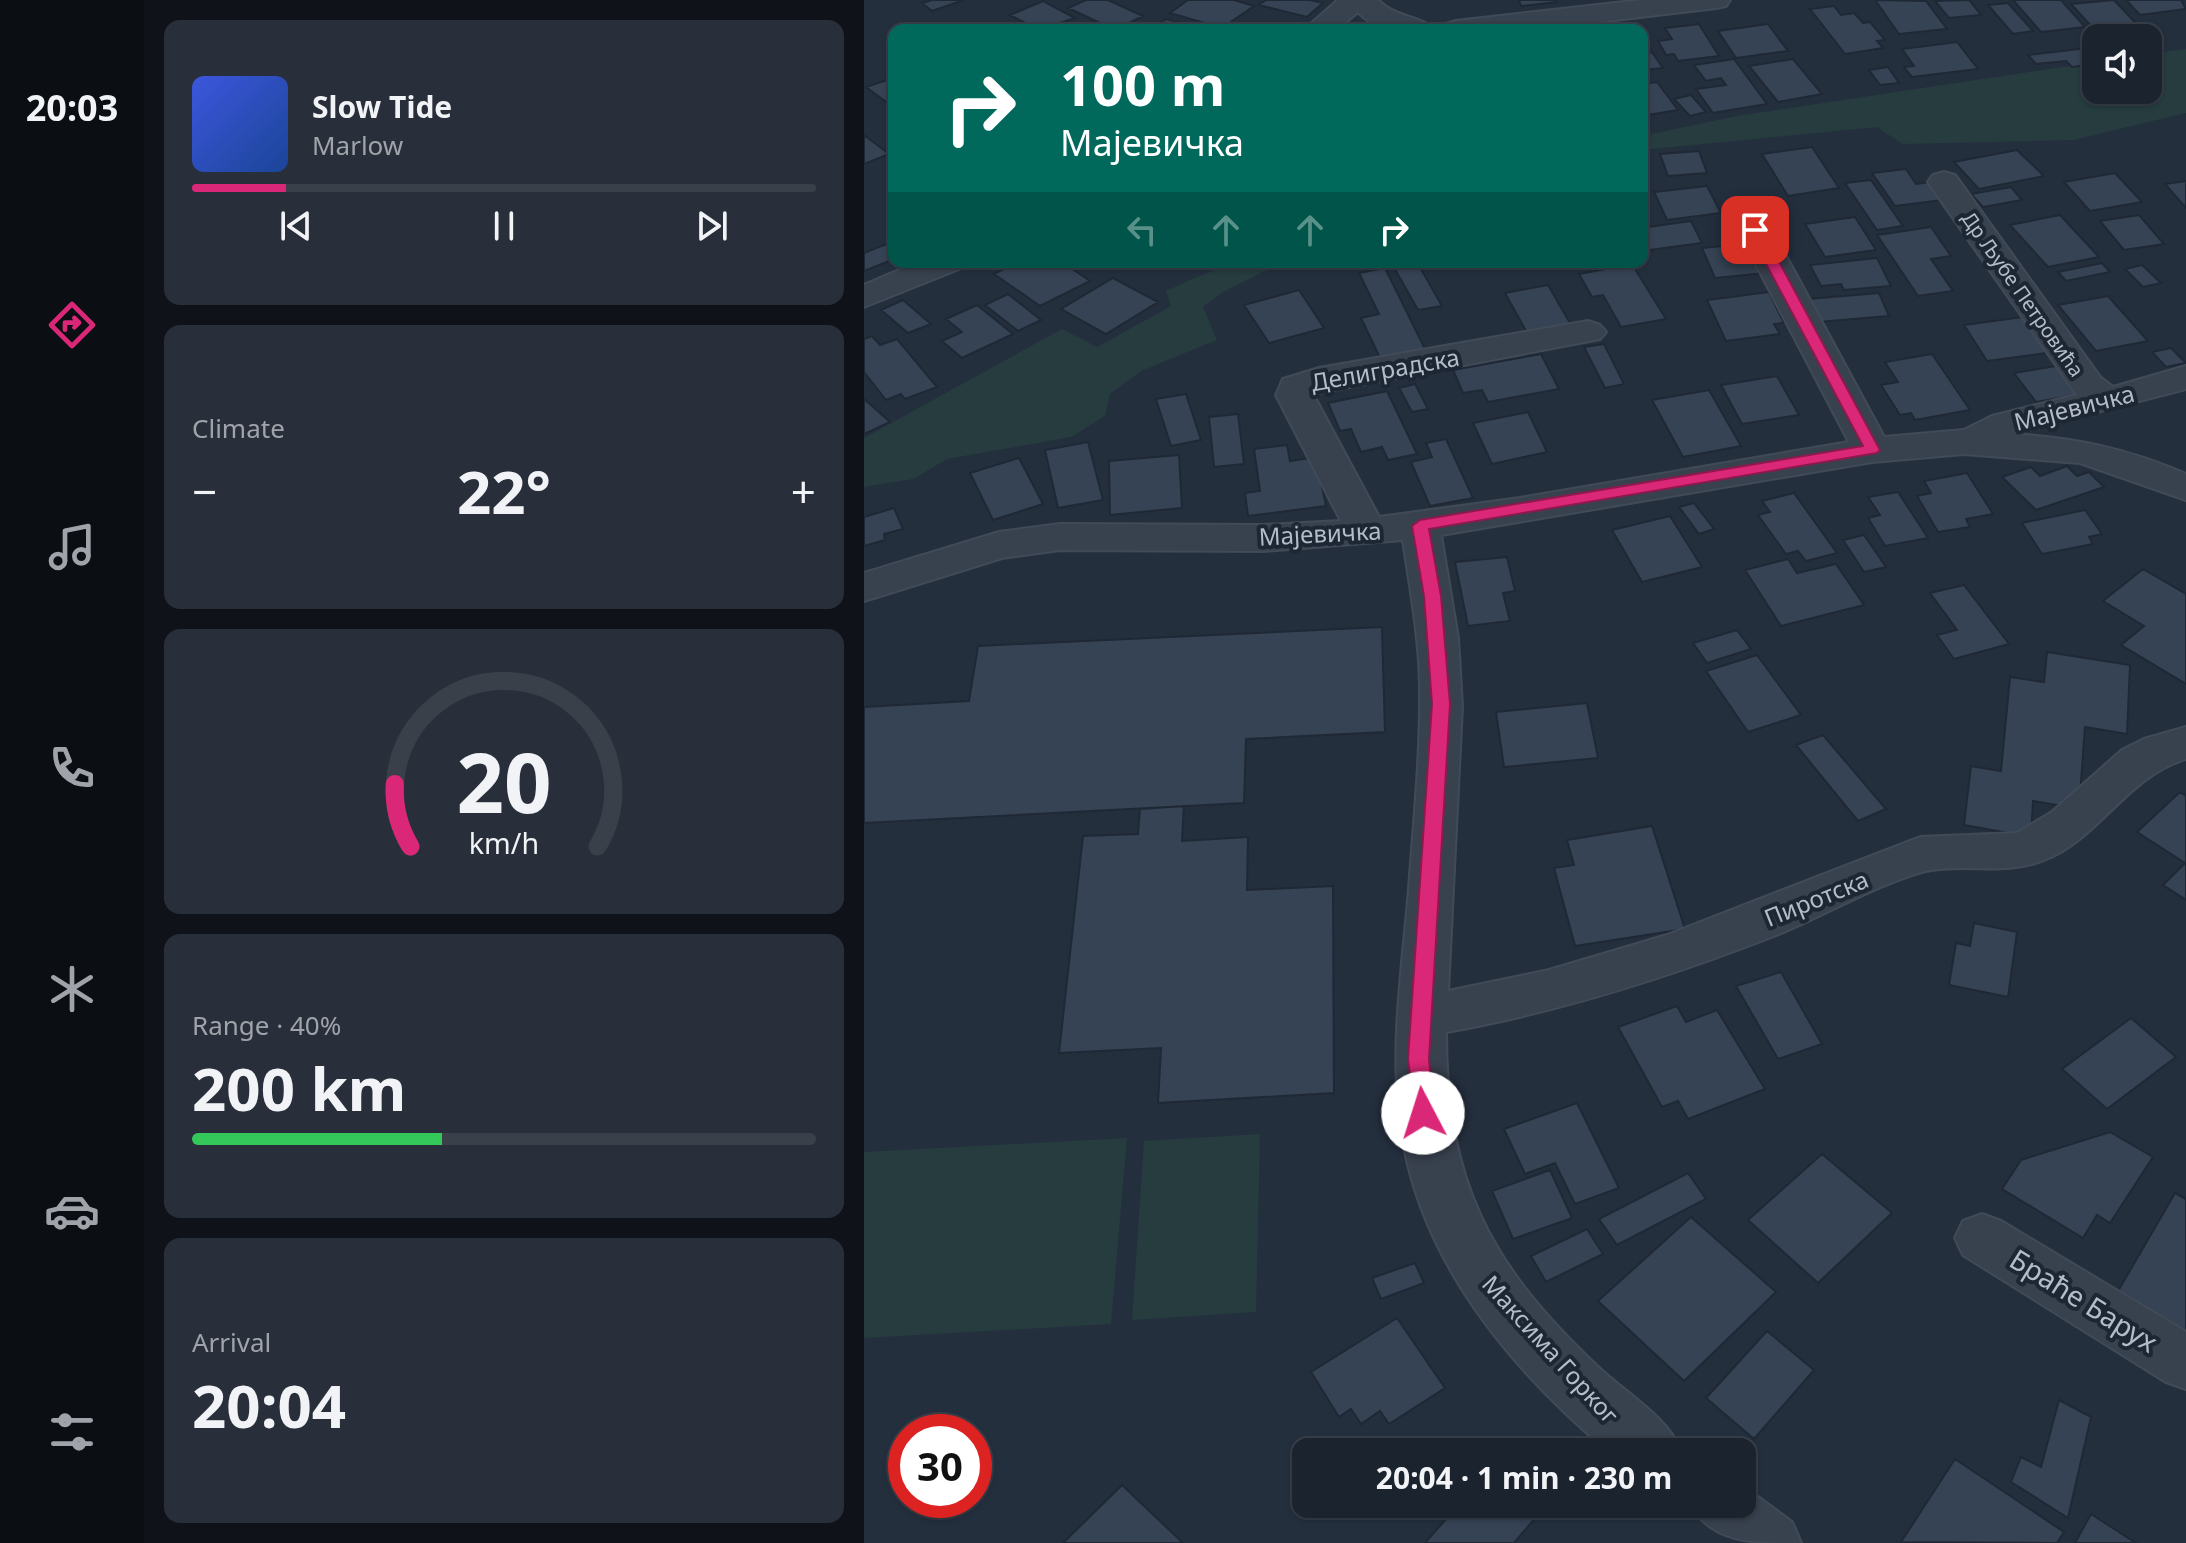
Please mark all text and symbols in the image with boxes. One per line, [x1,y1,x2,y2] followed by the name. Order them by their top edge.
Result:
[2082,24,2162,104] map controls
[2082,24,2162,104] button: sound
[1060,46,1225,122] text: 100 m
[928,56,1032,160] icon: right
[26,83,118,132] text: 20:03
[312,86,452,127] text: Slow Tide
[1060,118,1244,167] text: Мајевичка
[312,127,403,163] text: Marlow
[1721,196,1789,264] pin
[274,204,318,248] icon: previous
[482,204,526,248] icon: pause
[690,204,734,248] icon: next
[1956,206,2090,382] street label: Др Љубе Петровића
[1120,208,1164,252] icon: left
[1204,208,1248,252] icon: ahead
[1288,208,1332,252] icon: ahead
[1372,208,1416,252] icon: right
[1733,208,1777,252] icon: arrive
[44,297,100,353] icon: directions
[1308,340,1462,398] street label: Делиградска
[2010,376,2138,438] street label: Мајевичка
[192,410,285,446] text: Climate
[457,450,551,532] text: 22°
[192,461,217,521] text: −
[791,461,816,521] text: +
[1258,513,1382,553] street label: Мајевичка
[44,519,100,575] icon: music
[456,724,552,837] text: 20
[44,740,100,796] icon: phone
[469,824,539,863] text: km/h
[1759,862,1873,934] street label: Пиротска
[44,961,100,1017] icon: climate
[192,1007,341,1043] text: Range · 40%
[192,1047,406,1129] text: 200 km
[1381,1071,1465,1155] position arrow
[44,1183,100,1239] icon: car
[2003,1240,2166,1361] street label: Браће Барух
[1475,1268,1627,1431] street label: Максима Горког
[192,1324,271,1360] text: Arrival
[192,1364,346,1446] text: 20:04
[44,1404,100,1460] icon: filters
[888,1414,992,1518] speed limit sign: 30
[1376,1457,1672,1498] text: 20:04 · 1 min · 230 m

